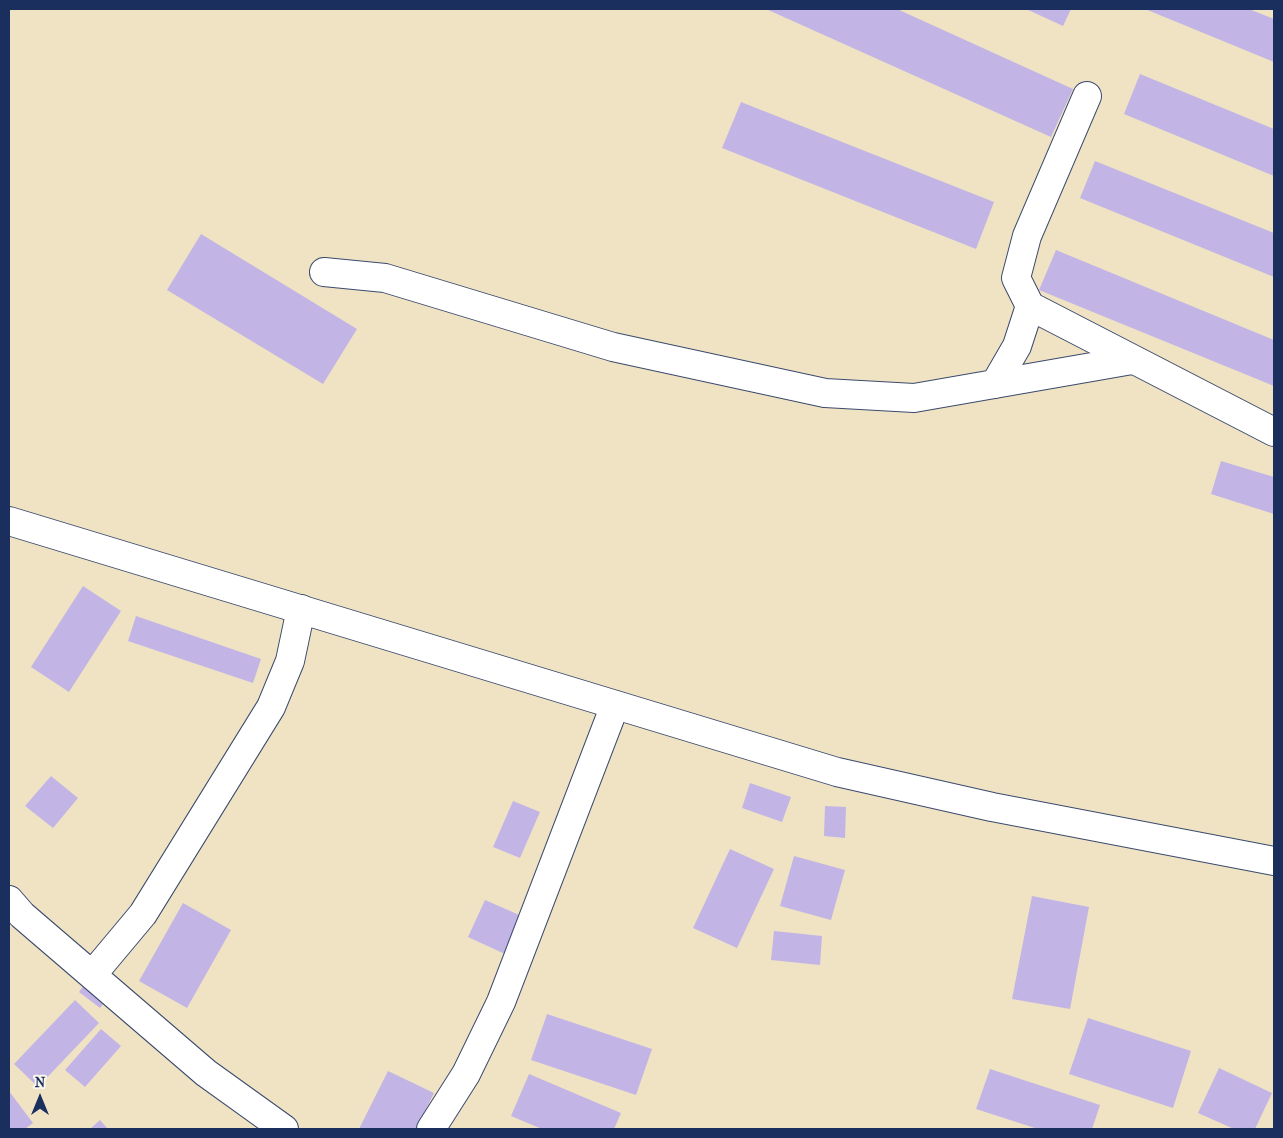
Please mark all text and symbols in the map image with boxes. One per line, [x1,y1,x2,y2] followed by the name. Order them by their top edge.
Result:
[15,1073,65,1123] north arrow
[35,1074,45,1091] text: N

